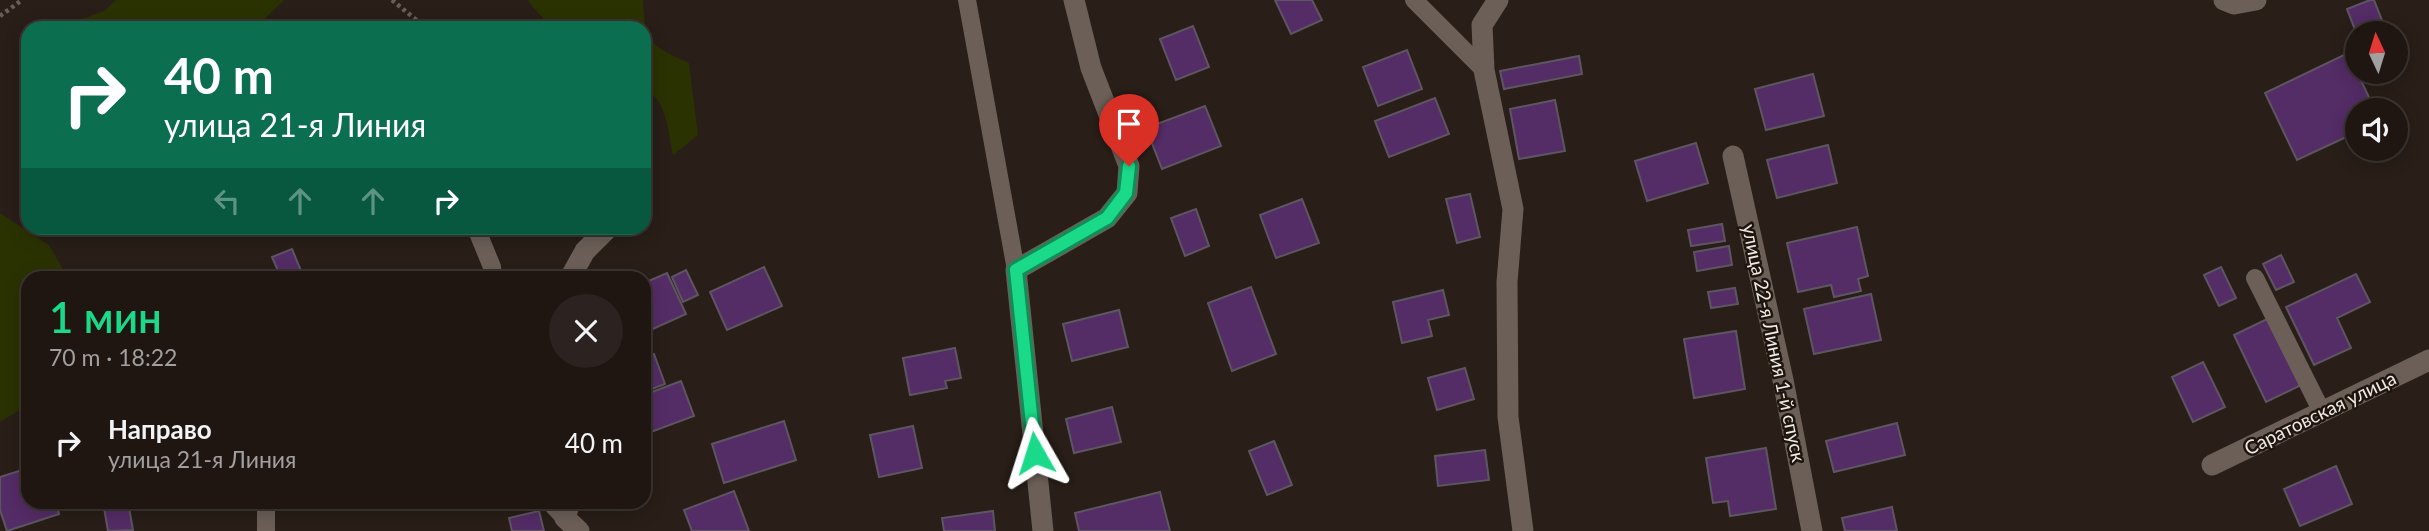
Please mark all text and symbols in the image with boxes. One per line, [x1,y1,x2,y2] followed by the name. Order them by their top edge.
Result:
[2345,21,2408,84] north arrow
[2345,21,2408,161] map controls
[164,46,274,104] text: 40 m
[49,49,140,140] icon: right
[1099,94,1159,166] pin
[2345,98,2408,161] button: sound
[164,105,426,144] text: улица 21-я Линия
[1110,105,1148,143] icon: arrive
[208,182,246,220] icon: left
[281,182,319,220] icon: ahead
[354,182,392,220] icon: ahead
[427,182,465,220] icon: right
[1738,222,1811,464] street label: улица 22-я Линия 1-й спуск
[49,292,162,342] text: 1 мин
[549,294,623,368] button: close
[49,343,177,371] text: 70 m · 18:22
[2240,366,2399,459] street label: Саратовская улица
[108,413,212,445] text: Направо
[998,416,1072,490] position arrow
[49,424,87,462] icon: right
[565,427,623,459] text: 40 m
[108,445,296,473] text: улица 21-я Линия

